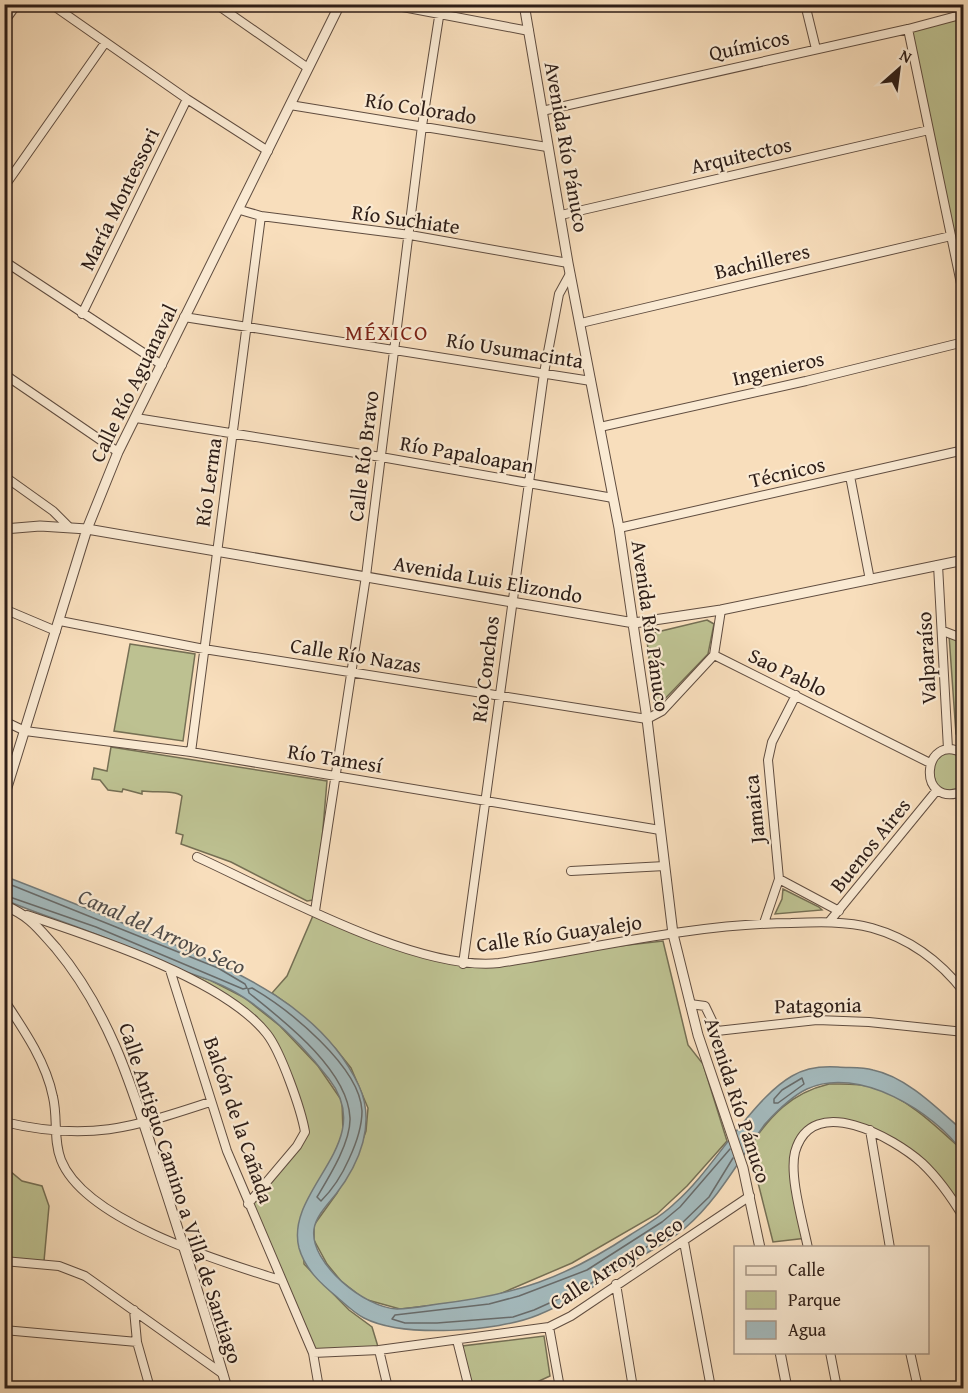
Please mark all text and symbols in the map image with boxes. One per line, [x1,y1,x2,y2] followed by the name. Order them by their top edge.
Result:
[706,21,792,69] street label: Químicos
[869,39,929,99] north arrow
[896,43,917,69] text: N
[537,59,597,235] street label: Avenida Río Pánuco
[363,84,479,132] street label: Río Colorado
[71,122,167,276] street label: María Montessori
[688,128,794,182] street label: Arquitectos
[350,196,462,242] street label: Río Suchiate
[711,235,813,287] street label: Bachilleres
[81,299,185,467] street label: Calle Río Aguanaval
[345,316,429,348] district label: MÉXICO
[444,324,586,376] street label: Río Usumacinta
[729,342,827,394] street label: Ingenieros
[340,389,386,523] street label: Calle Río Bravo
[398,427,537,481] street label: Río Papaloapan
[186,436,230,528] street label: Río Lerma
[746,448,828,496] street label: Técnicos
[624,538,678,714] street label: Avenida Río Pánuco
[391,547,585,611] street label: Avenida Luis Elizondo
[908,611,944,705] street label: Valparaíso
[463,614,507,724] street label: Río Conchos
[288,629,424,681] street label: Calle Río Nazas
[743,640,833,704] street label: Sao Pablo
[285,735,386,781] street label: Río Tamesí
[735,773,773,848] street label: Jamaica
[822,791,918,899] street label: Buenos Aires
[73,880,251,982] water label: Canal del Arroyo Seco
[474,906,644,960] street label: Calle Río Guayalejo
[774,989,862,1021] street label: Patagonia
[697,1013,779,1187] street label: Avenida Río Pánuco
[111,1019,251,1367] street label: Calle Antiguo Camino a Villa de Santiago
[196,1032,282,1208] street label: Balcón de la Cañada
[543,1208,689,1318] street label: Calle Arroyo Seco
[734,1246,929,1354] legend
[788,1256,825,1283] text: Calle
[788,1286,841,1313] text: Parque
[788,1316,827,1343] text: Agua

